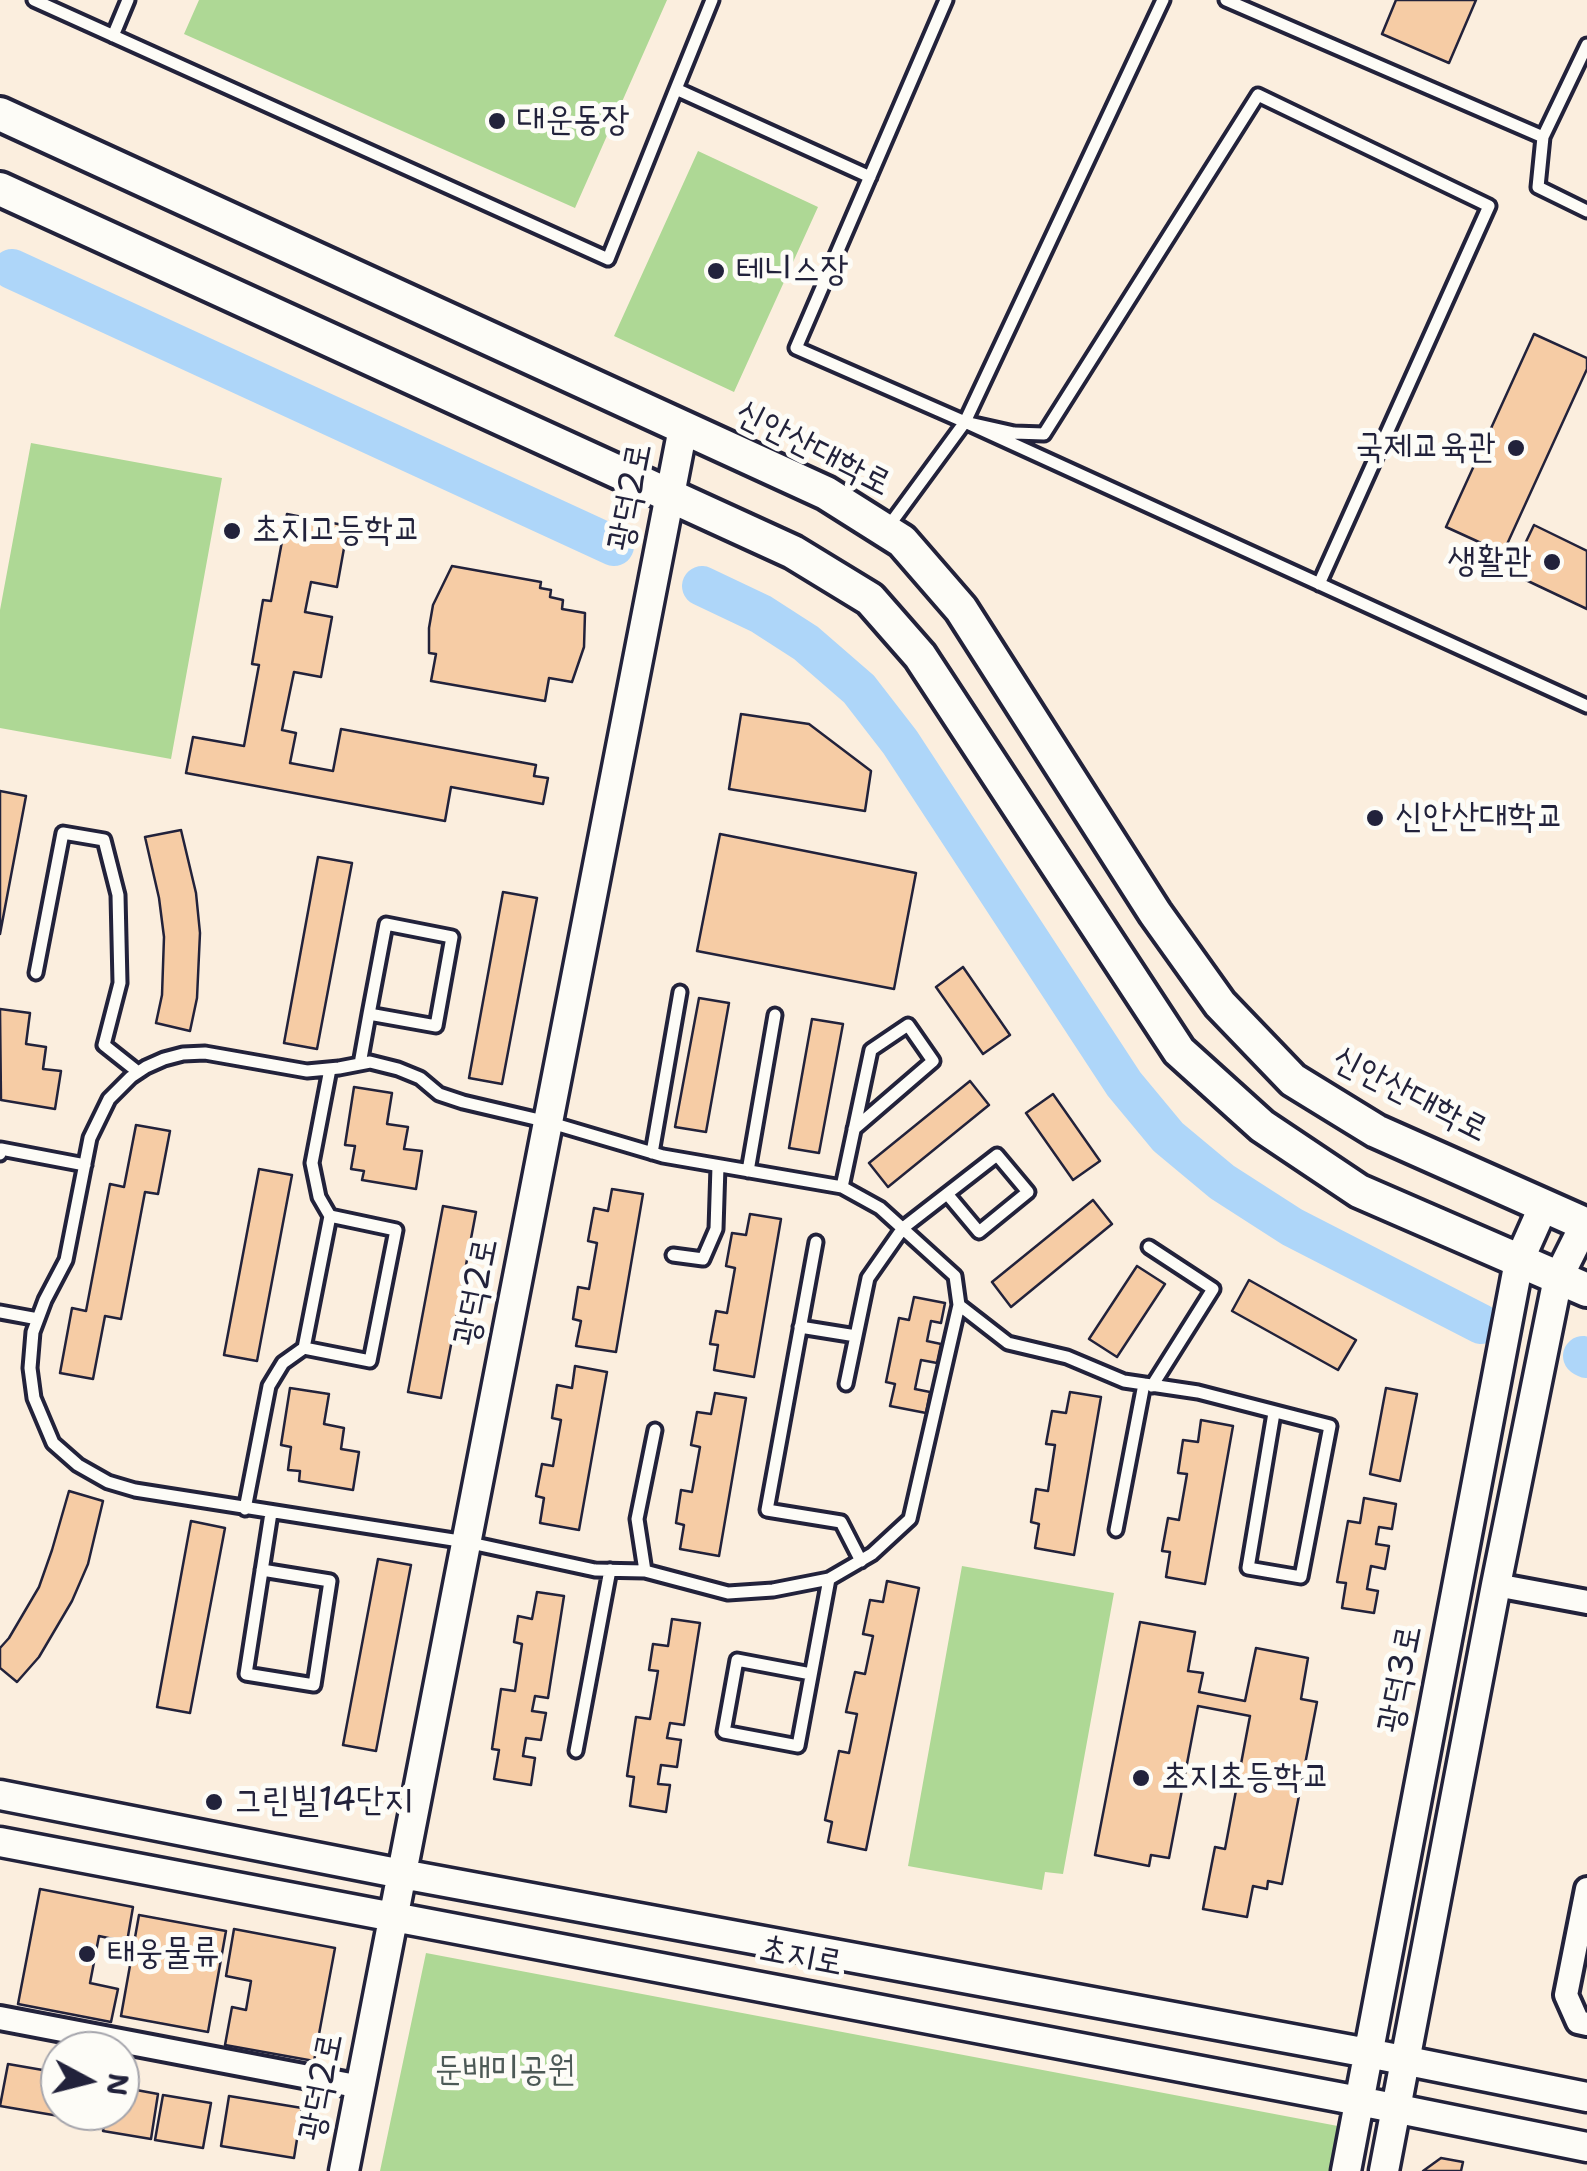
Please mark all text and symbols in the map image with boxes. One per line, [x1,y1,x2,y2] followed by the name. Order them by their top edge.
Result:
[517,100,630,142] place label: 대운동장
[486,110,508,132] marker: 대운동장
[736,250,849,292] place label: 테니스장
[705,260,727,282] marker: 테니스장
[728,392,898,506] street label: 신안산대학로
[1355,427,1496,469] place label: 국제교육관
[1505,437,1527,459] marker: 국제교육관
[600,439,662,555] street label: 광덕2로
[252,510,421,552] place label: 초지고등학교
[221,520,243,542] marker: 초지고등학교
[1448,541,1532,583] place label: 생활관
[1541,551,1563,573] marker: 생활관
[1395,797,1564,839] place label: 신안산대학교
[1364,807,1386,829] marker: 신안산대학교
[1325,1038,1495,1152] street label: 신안산대학로
[446,1234,508,1350] street label: 광덕2로
[1370,1621,1432,1737] street label: 광덕3로
[1161,1757,1330,1799] place label: 초지초등학교
[1130,1767,1152,1789] marker: 초지초등학교
[234,1781,412,1823] place label: 그린빌14단지
[203,1791,225,1813] marker: 그린빌14단지
[756,1928,846,1986] street label: 초지로
[107,1933,220,1975] place label: 태웅물류
[76,1943,98,1965] marker: 태웅물류
[291,2029,353,2145] street label: 광덕2로
[40,2031,140,2131] north arrow
[435,2050,575,2092] park label: 둔배미공원
[98,2071,138,2098] text: N

